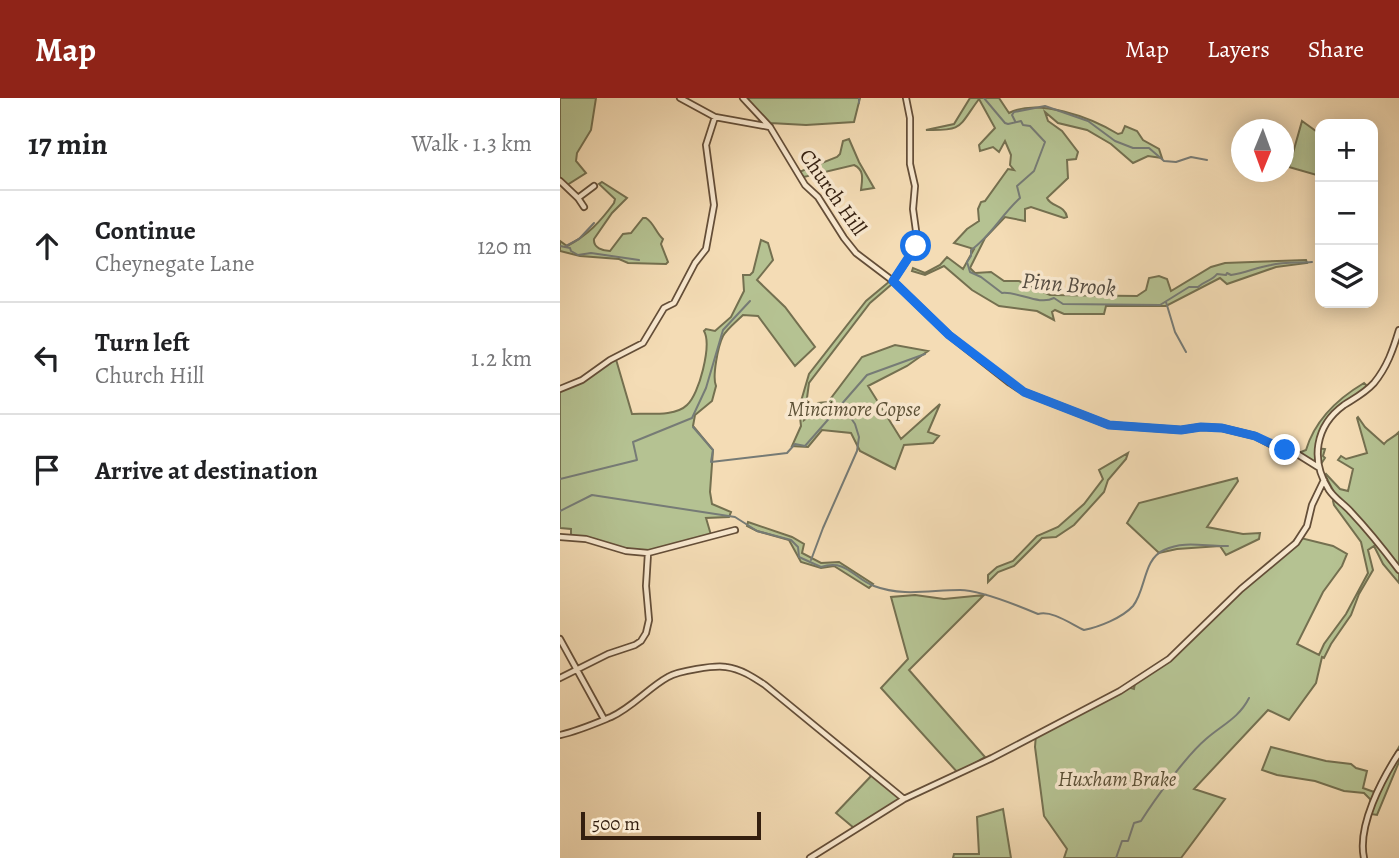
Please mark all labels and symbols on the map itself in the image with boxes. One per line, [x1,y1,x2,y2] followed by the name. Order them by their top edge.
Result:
[1231,119,1294,182] north arrow
[793,143,873,241] street label: Church Hill
[900,230,931,261] route start
[1021,265,1117,304] water label: Pinn Brook
[788,395,921,423] park label: Mincimore Copse
[1269,434,1300,465] route end
[1058,765,1177,793] park label: Huxham Brake
[581,809,761,841] scale bar

